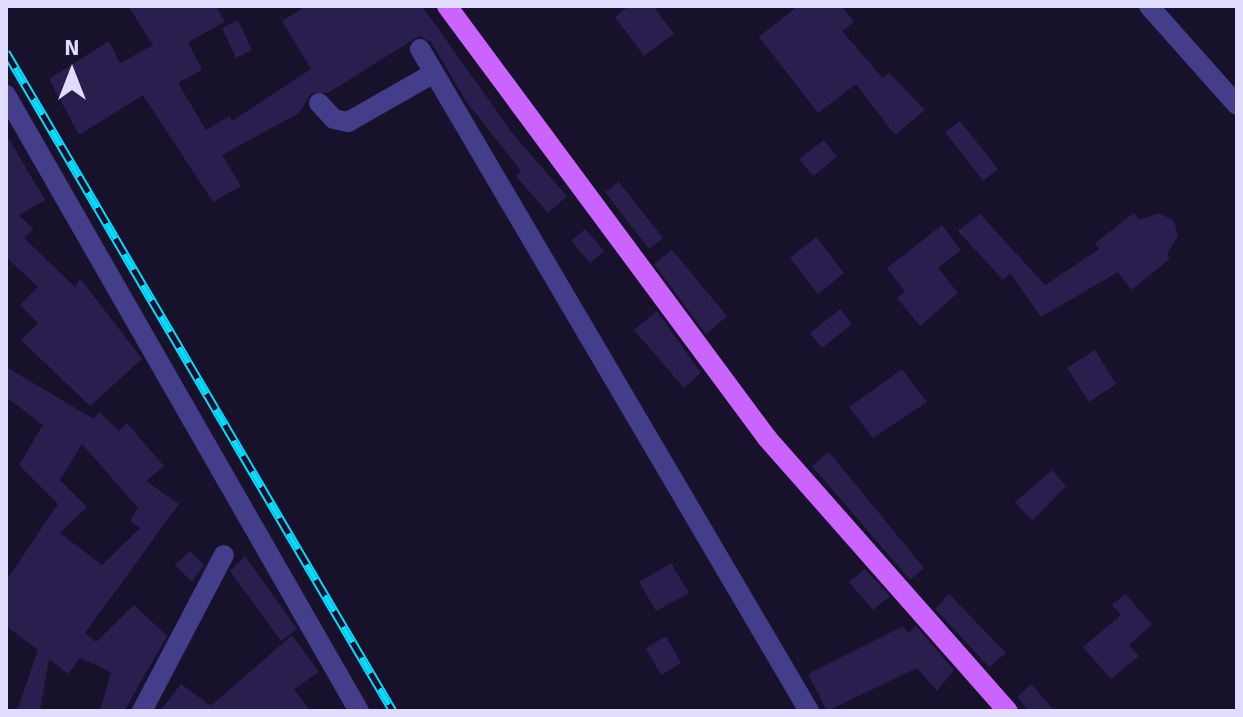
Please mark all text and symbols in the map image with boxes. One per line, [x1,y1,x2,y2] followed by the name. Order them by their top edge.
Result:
[32,32,112,112] north arrow
[64,34,80,61] text: N

